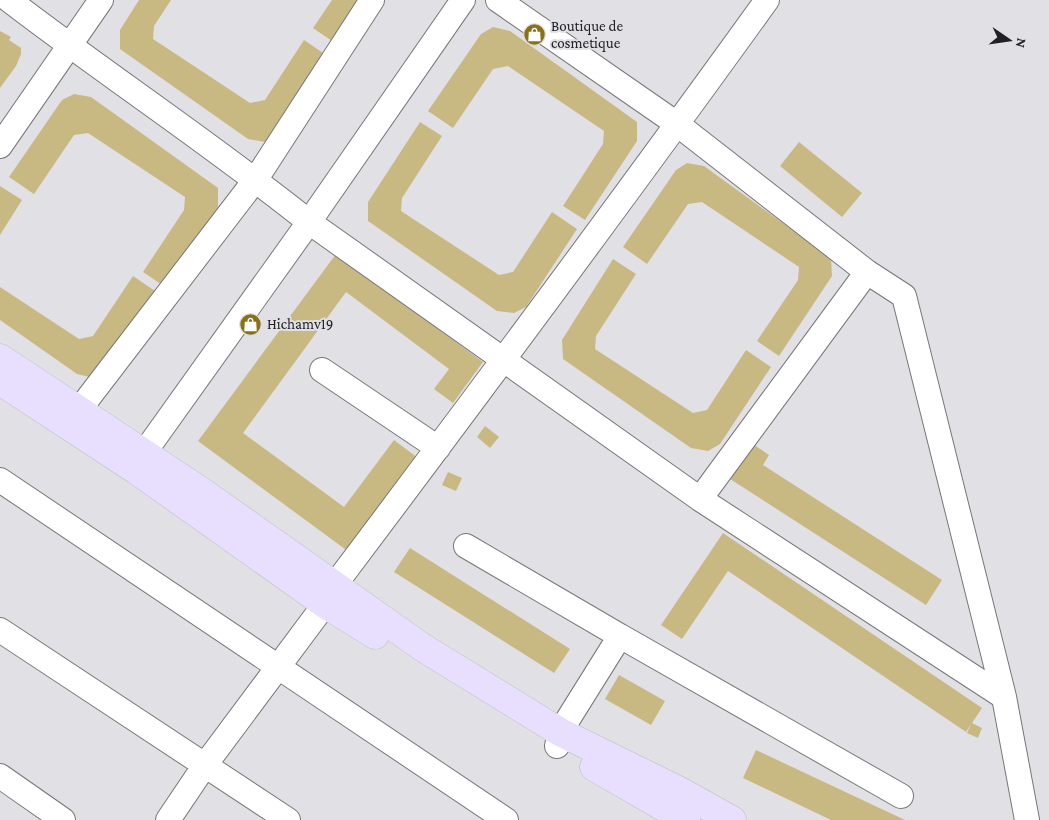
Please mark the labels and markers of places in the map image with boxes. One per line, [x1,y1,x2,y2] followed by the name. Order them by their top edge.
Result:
[551,18,623,52] place label: Boutique de cosmetique
[523,23,547,47] shop icon: Boutique de cosmetique
[239,312,263,336] shop icon: Hichamv19
[267,316,333,332] place label: Hichamv19

